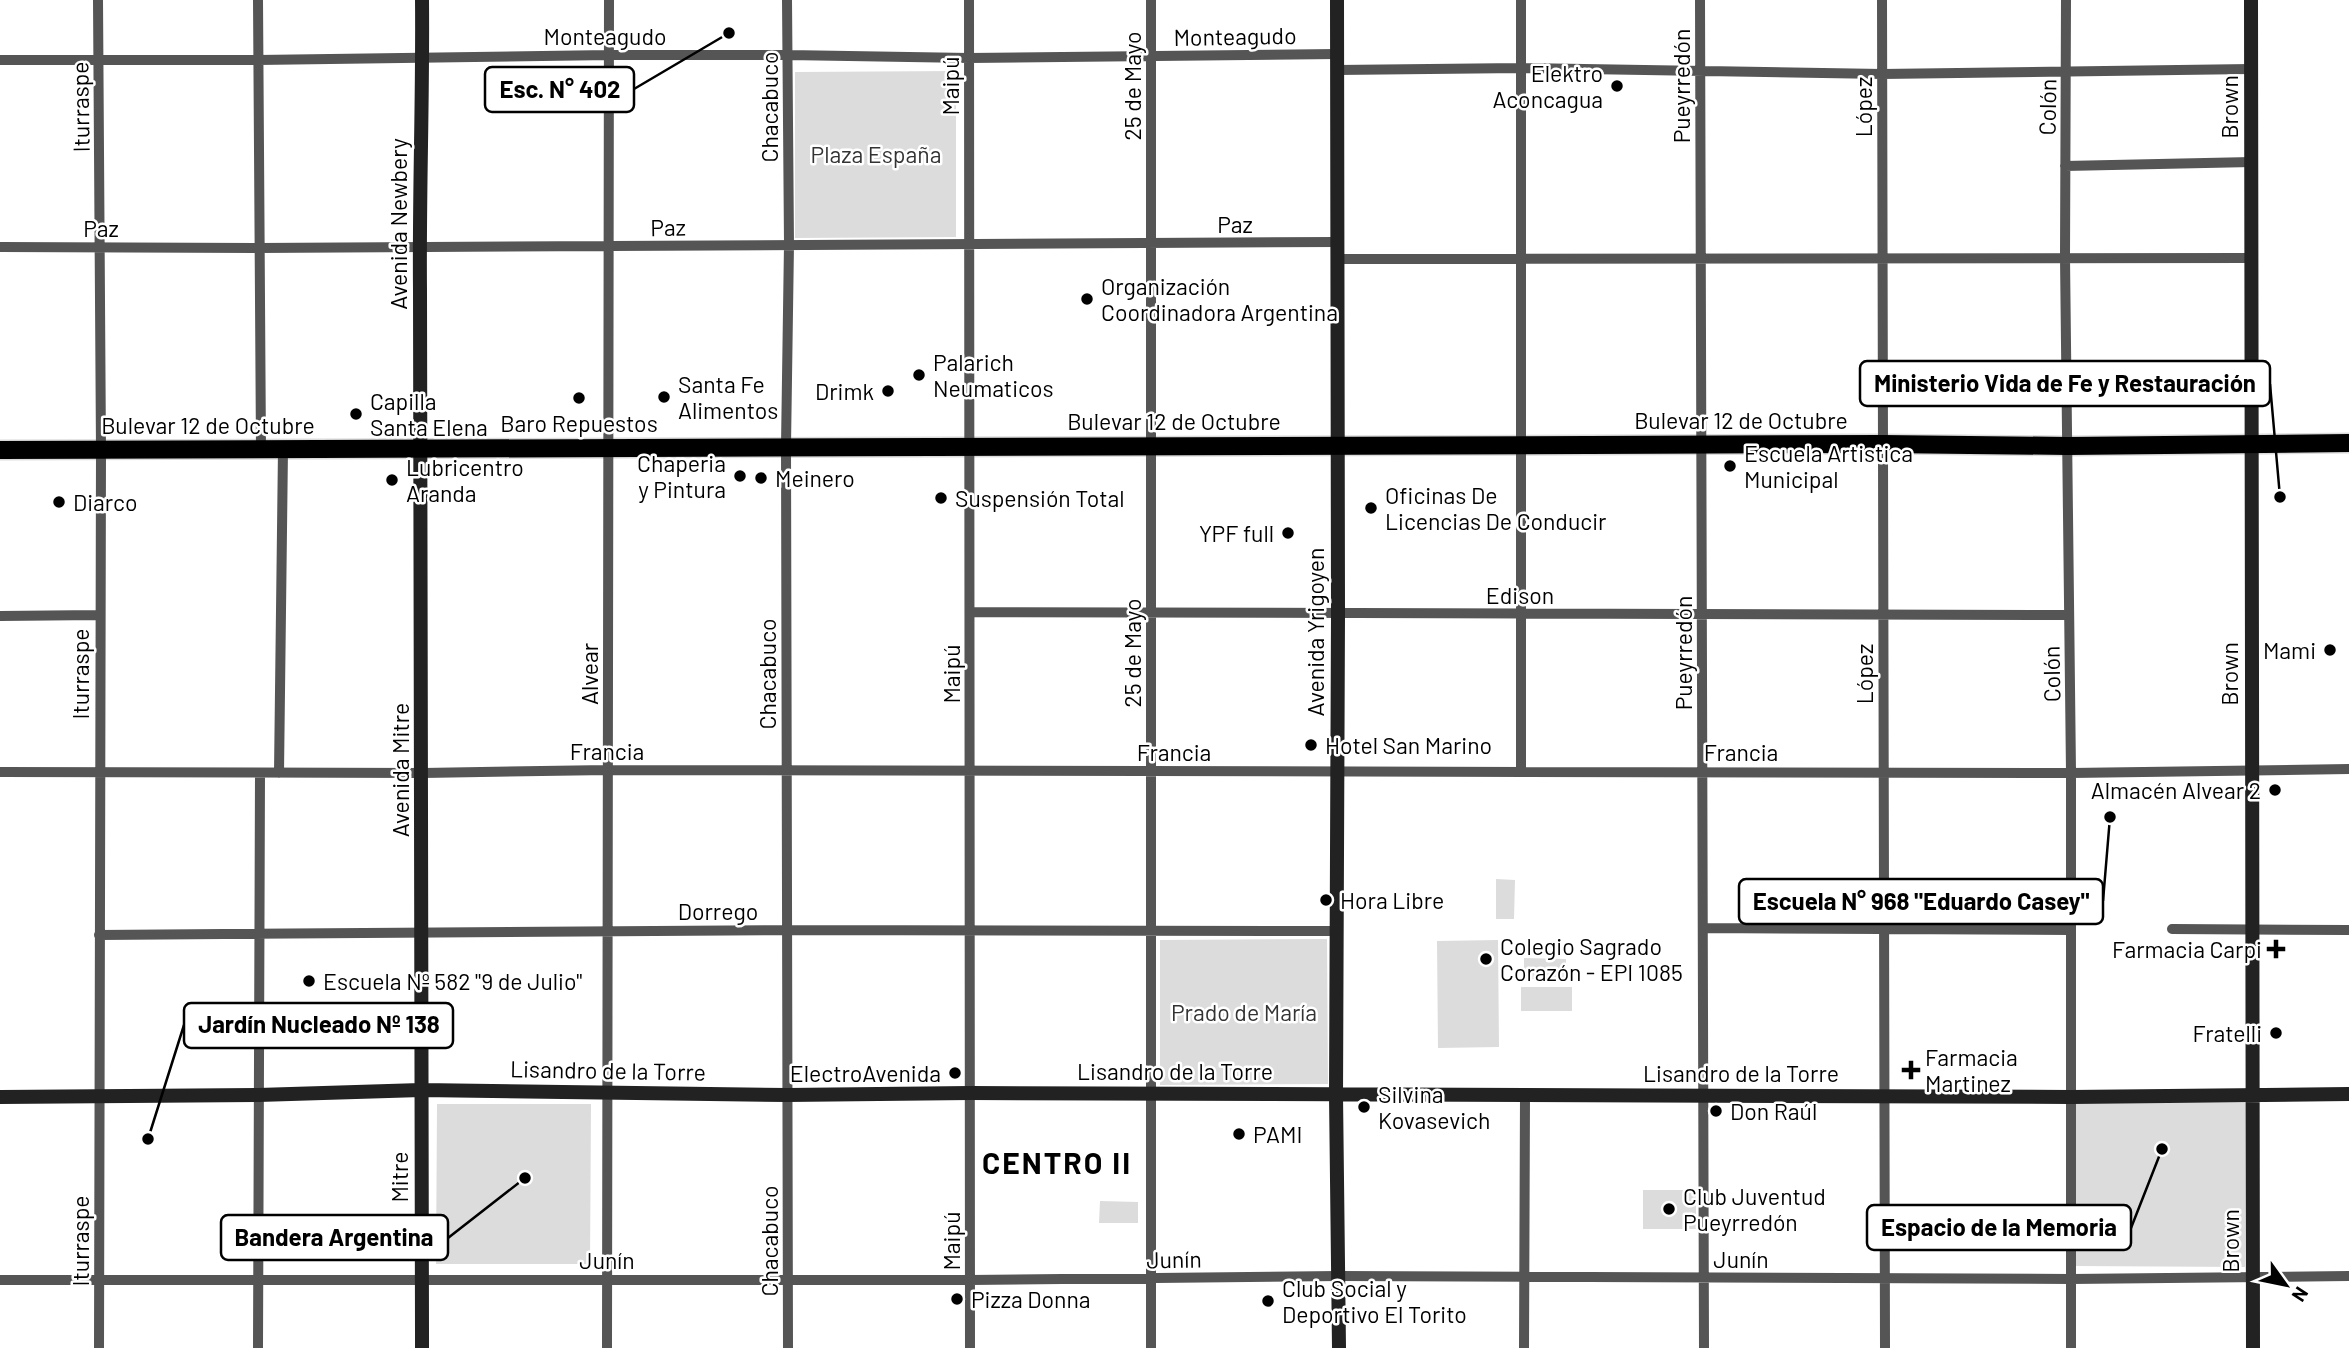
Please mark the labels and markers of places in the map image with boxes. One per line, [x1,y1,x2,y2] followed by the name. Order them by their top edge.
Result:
[1493,59,1603,113] place label: Elektro Aconcagua
[485,67,634,112] callout: Esc. N° 402
[1609,78,1625,94] marker: Elektro Aconcagua
[1101,272,1338,326] place label: Organización Coordinadora Argentina
[1079,291,1095,307] marker: Organización Coordinadora Argentina
[933,348,1054,402] place label: Palarich Neumaticos
[1860,361,2270,406] callout: Ministerio Vida de Fe y Restauración
[911,367,927,383] marker: Palarich Neumaticos
[678,370,778,424] place label: Santa Fe Alimentos
[815,377,874,405] place label: Drimk
[880,383,896,399] marker: Drimk
[370,387,488,441] place label: Capilla Santa Elena
[656,389,672,405] marker: Santa Fe Alimentos
[571,390,587,406] marker: Baro Repuestos
[348,406,364,422] marker: Capilla Santa Elena
[500,409,658,437] place label: Baro Repuestos
[1744,439,1913,493] place label: Escuela Artistica Municipal
[637,449,726,503] place label: Chaperia y Pintura
[406,453,524,507] place label: Lubricentro Aranda
[1722,458,1738,474] marker: Escuela Artistica Municipal
[775,464,855,492] place label: Meinero
[732,468,748,484] marker: Chaperia y Pintura
[753,470,769,486] marker: Meinero
[384,472,400,488] marker: Lubricentro Aranda
[1385,481,1607,535] place label: Oficinas De Licencias De Conducir
[955,484,1125,512] place label: Suspensión Total
[73,488,138,516] place label: Diarco
[933,490,949,506] marker: Suspensión Total
[51,494,67,510] marker: Diarco
[1363,500,1379,516] marker: Oficinas De Licencias De Conducir
[1199,519,1274,547] place label: YPF full
[1280,525,1296,541] marker: YPF full
[2263,636,2316,664] place label: Mami
[2322,642,2338,658] marker: Mami
[1325,731,1492,759] place label: Hotel San Marino
[1303,737,1319,753] marker: Hotel San Marino
[2091,776,2261,804] place label: Almacén Alvear 2
[2267,782,2283,798] marker: Almacén Alvear 2
[1739,879,2103,924] callout: Escuela N° 968 "Eduardo Casey"
[1340,886,1444,914] place label: Hora Libre
[1318,892,1334,908] marker: Hora Libre
[1500,932,1683,986] place label: Colegio Sagrado Corazón - EPI 1085
[2112,935,2262,963] place label: Farmacia Carpi
[2268,941,2284,957] marker: Farmacia Carpi
[1478,951,1494,967] marker: Colegio Sagrado Corazón - EPI 1085
[323,967,582,995] place label: Escuela Nº 582 "9 de Julio"
[301,973,317,989] marker: Escuela Nº 582 "9 de Julio"
[184,1003,453,1048] callout: Jardín Nucleado Nº 138
[2192,1019,2262,1047] place label: Fratelli
[2268,1025,2284,1041] marker: Fratelli
[1925,1043,2018,1097] place label: Farmacia Martinez
[790,1059,941,1087] place label: ElectroAvenida
[1903,1062,1919,1078] marker: Farmacia Martinez
[947,1065,963,1081] marker: ElectroAvenida
[1378,1080,1490,1134] place label: Silvina Kovasevich
[1730,1097,1817,1125] place label: Don Raúl
[1356,1099,1372,1115] marker: Silvina Kovasevich
[1708,1103,1724,1119] marker: Don Raúl
[1253,1120,1302,1148] place label: PAMI
[1231,1126,1247,1142] marker: PAMI
[1683,1182,1826,1236] place label: Club Juventud Pueyrredón
[1661,1201,1677,1217] marker: Club Juventud Pueyrredón
[1867,1205,2131,1250] callout: Espacio de la Memoria
[221,1215,448,1260] callout: Bandera Argentina
[1282,1274,1467,1328] place label: Club Social y Deportivo El Torito
[971,1285,1091,1313] place label: Pizza Donna
[949,1291,965,1307] marker: Pizza Donna
[1260,1293,1276,1309] marker: Club Social y Deportivo El Torito

